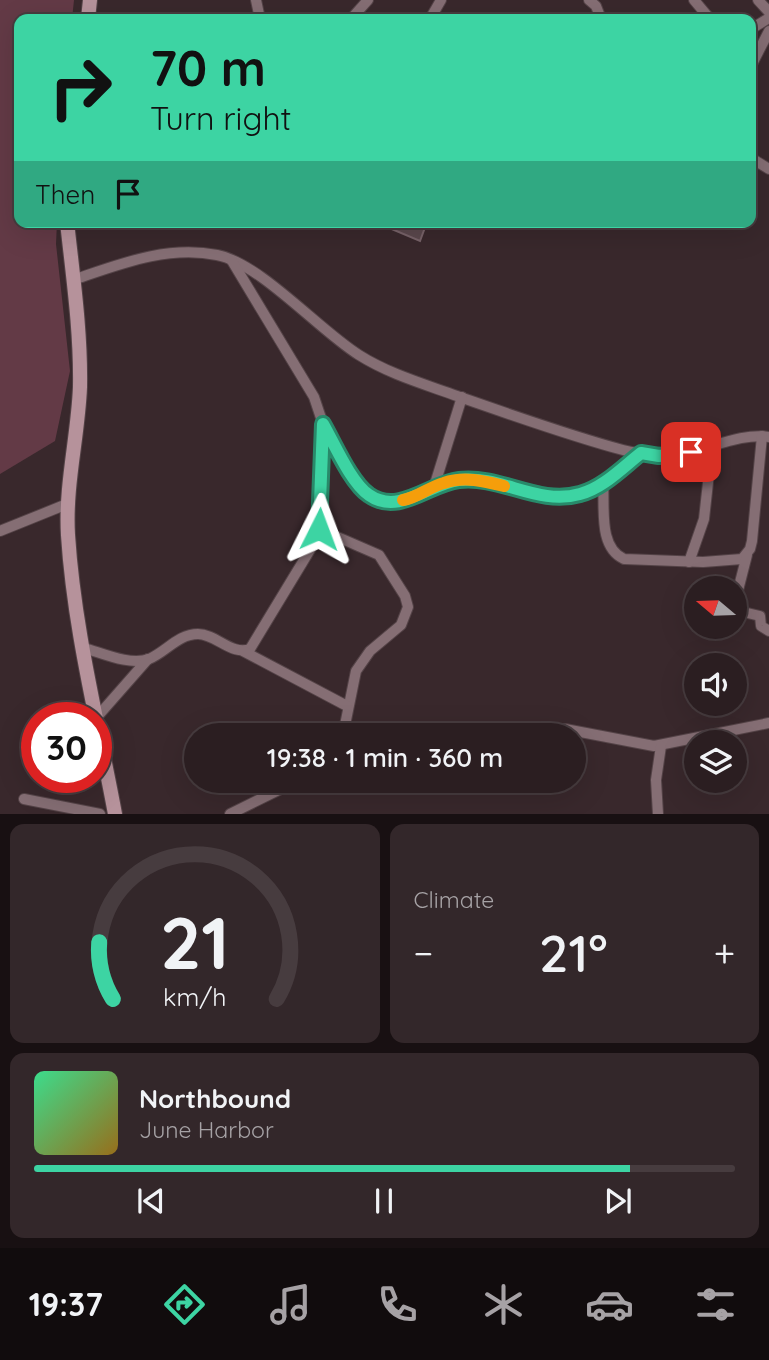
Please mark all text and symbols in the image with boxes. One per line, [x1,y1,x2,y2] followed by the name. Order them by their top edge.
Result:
[150,37,266,98] text: 70 m
[35,42,126,133] icon: right
[150,98,291,138] text: Turn right
[109,175,147,213] icon: arrive
[35,178,95,211] text: Then
[661,422,721,482] pin
[672,433,710,471] icon: arrive
[282,492,356,566] position arrow
[684,576,747,639] north arrow
[684,576,747,793] map controls
[684,653,747,716] button: sound
[21,702,112,793] speed limit sign: 30
[684,730,747,793] button: layers
[267,741,503,774] text: 19:38 · 1 min · 360 m
[414,885,494,914] text: Climate
[160,897,230,988] text: 21
[539,920,608,985] text: 21°
[414,929,433,977] text: −
[714,929,735,977] text: +
[163,981,226,1012] text: km/h
[139,1082,291,1115] text: Northbound
[139,1115,274,1144] text: June Harbor
[132,1182,170,1220] icon: previous
[365,1182,403,1220] icon: pause
[599,1182,637,1220] icon: next
[160,1280,209,1329] icon: directions
[266,1280,315,1329] icon: music
[373,1280,422,1329] icon: phone
[479,1280,528,1329] icon: climate
[585,1280,634,1329] icon: car
[691,1280,740,1329] icon: filters
[29,1284,103,1324] text: 19:37

